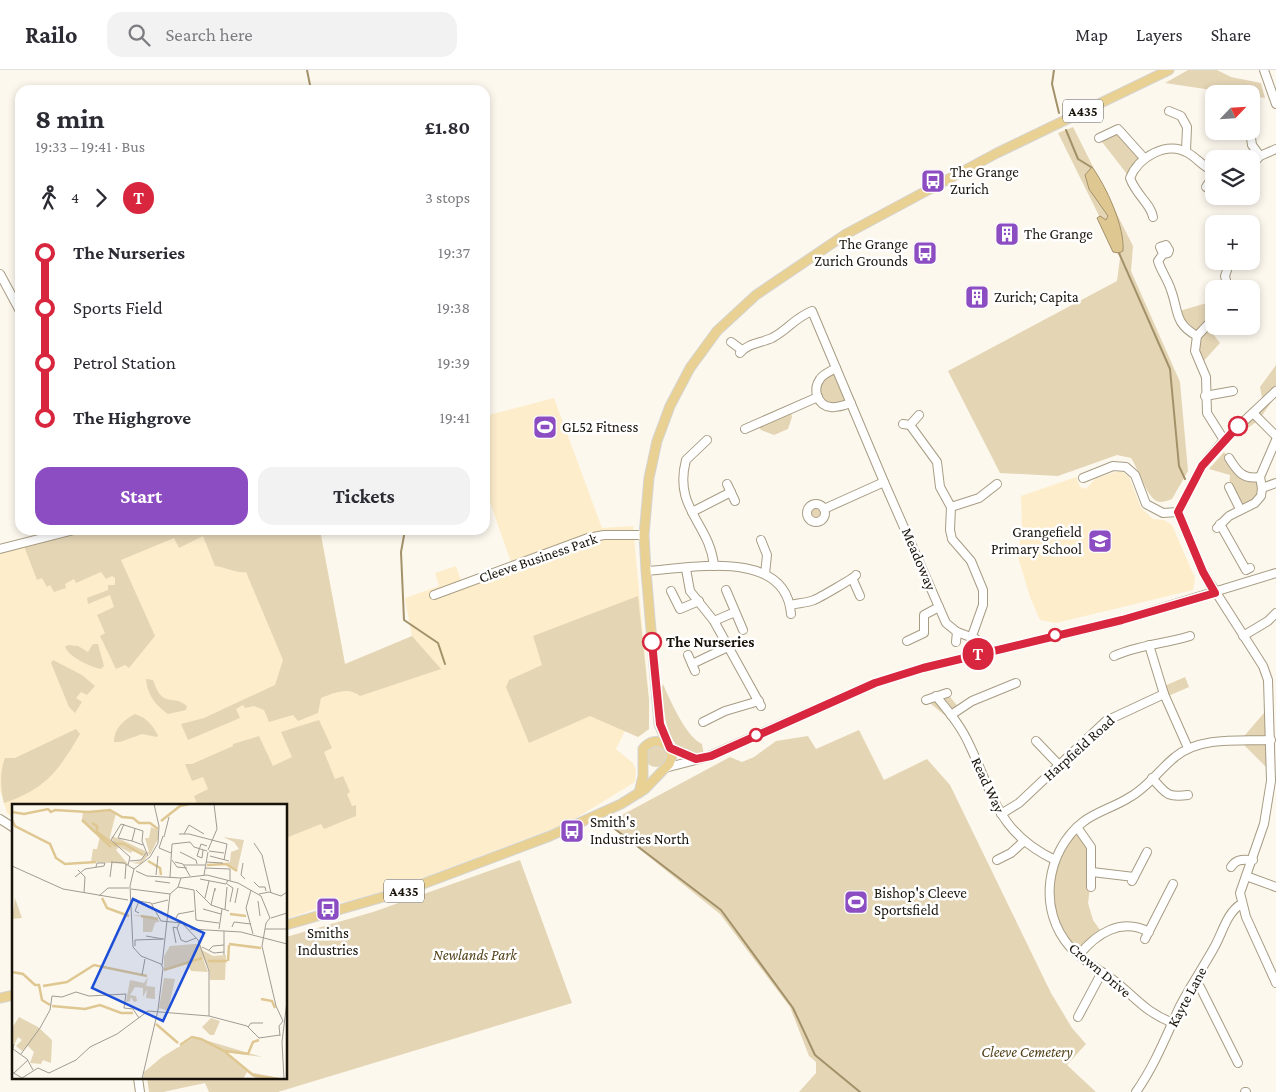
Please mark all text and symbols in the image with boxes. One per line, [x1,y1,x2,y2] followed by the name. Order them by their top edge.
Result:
[107,12,457,57] search box
[25,21,77,48] text: Railo
[125,21,153,49] icon: search
[165,24,253,45] text: Search here
[1075,25,1108,45] text: Map
[1136,25,1183,45] text: Layers
[1211,25,1251,45] text: Share
[1205,85,1260,140] north arrow
[1205,85,1260,335] map controls
[1063,99,1103,122] road number: A435
[35,103,105,134] text: 8 min
[425,117,470,138] text: £1.80
[35,138,145,155] text: 19:33 – 19:41 · Bus
[1205,150,1260,205] button: layers
[950,164,1019,197] place label: The Grange Zurich
[920,168,946,194] bus stop icon: The Grange Zurich
[35,184,63,212] icon: walk
[87,184,115,212] icon: forward
[133,188,144,208] text: T
[71,189,79,206] text: 4
[425,189,470,206] text: 3 stops
[1205,215,1260,270] button: +
[994,221,1020,247] building icon: The Grange
[1024,226,1093,243] place label: The Grange
[814,236,908,269] place label: The Grange Zurich Grounds
[912,240,938,266] bus stop icon: The Grange Zurich Grounds
[73,242,185,263] text: The Nurseries
[438,244,470,261] text: 19:37
[1205,280,1260,335] button: −
[964,284,990,310] building icon: Zurich; Capita
[994,289,1079,306] place label: Zurich; Capita
[73,297,163,318] text: Sports Field
[437,299,470,316] text: 19:38
[73,352,176,373] text: Petrol Station
[437,354,470,371] text: 19:39
[73,407,191,428] text: The Highgrove
[439,409,470,426] text: 19:41
[532,414,558,440] sports icon: GL52 Fitness
[1228,416,1248,436] unlabelled marker
[562,419,638,435] place label: GL52 Fitness
[35,467,248,525] button: Start
[258,467,470,525] button: Tickets
[991,524,1082,558] place label: Grangefield Primary School
[898,525,939,593] street label: Meadoway
[1087,528,1113,554] school or university icon: Grangefield Primary School
[477,530,600,586] street label: Cleeve Business Park
[1048,628,1062,642] unlabelled marker
[642,632,662,652] marker: The Nurseries
[666,634,754,650] place label: The Nurseries
[962,638,994,670] line badge: T
[973,644,983,664] text: T
[1040,712,1118,785] street label: Harpfield Road
[749,728,763,742] unlabelled marker
[967,755,1008,816] street label: Read Way
[12,804,288,1080] inset map
[590,814,689,847] place label: Smith's Industries North
[559,818,585,844] bus stop icon: Smith's Industries North
[384,879,424,902] road number: A435
[874,885,967,919] place label: Bishop's Cleeve Sportsfield
[843,889,869,915] sports icon: Bishop's Cleeve Sportsfield
[315,896,341,922] bus stop icon: Smiths Industries
[297,925,359,958] place label: Smiths Industries
[1066,940,1134,1001] street label: Crown Drive
[433,947,518,963] park label: Newlands Park
[1165,964,1211,1030] street label: Kayte Lane
[981,1044,1073,1061] park label: Cleeve Cemetery

